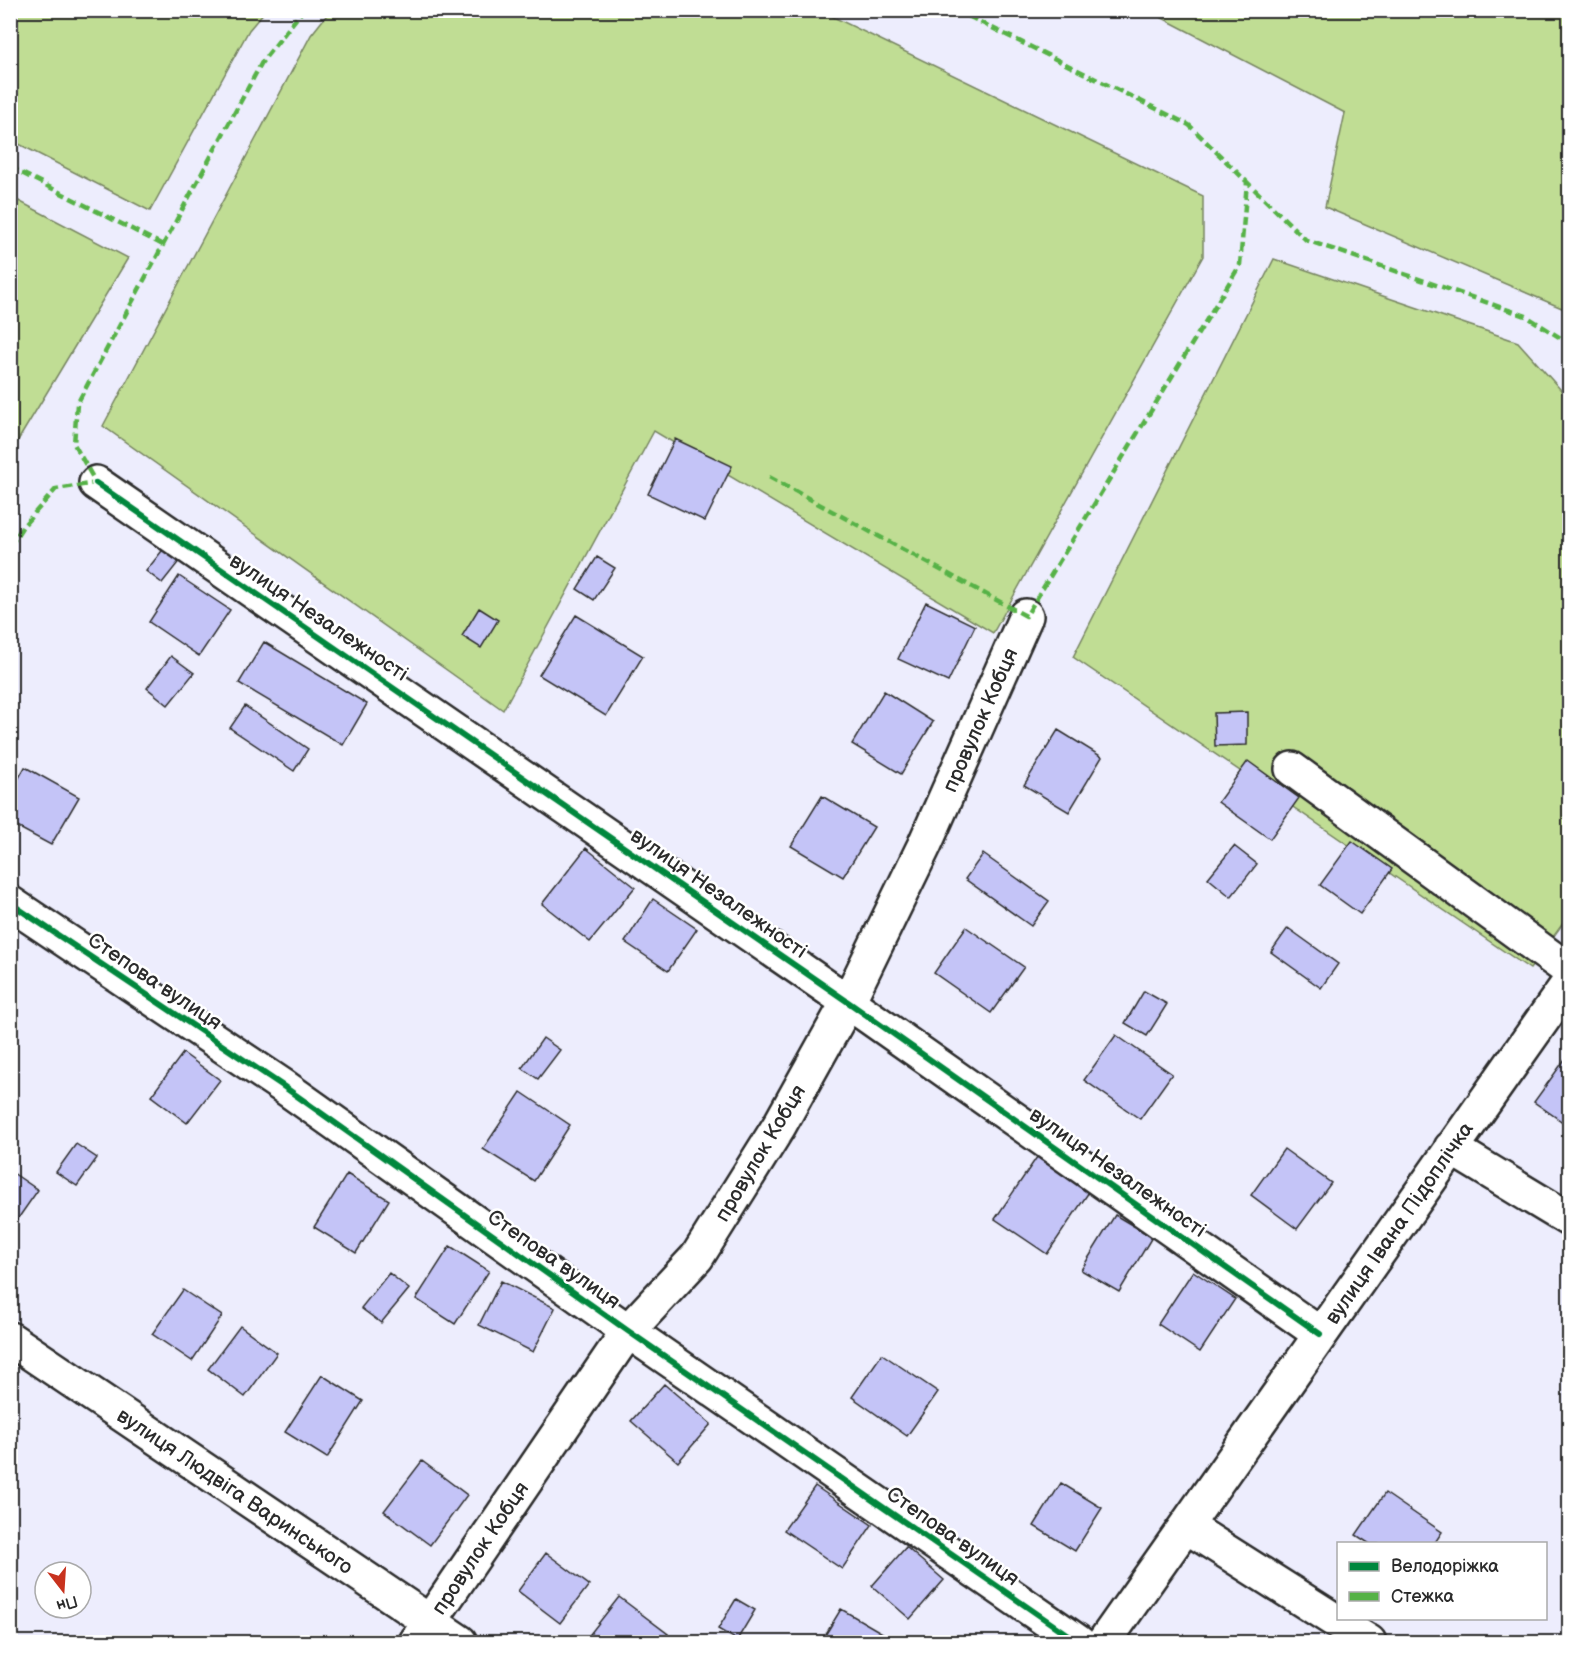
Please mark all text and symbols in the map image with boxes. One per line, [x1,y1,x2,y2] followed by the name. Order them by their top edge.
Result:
[225,548,413,687] street label: вулиця Незалежності
[937,644,1023,796] street label: провулок Кобця
[625,823,812,964] street label: вулиця Незалежності
[83,927,226,1035] street label: Степова вулиця
[710,1080,811,1226] street label: провулок Кобця
[1024,1102,1211,1243] street label: вулиця Незалежності
[1320,1117,1479,1329] street label: вулиця Івана Підоплічка
[483,1204,625,1314] street label: Степова вулиця
[112,1403,358,1580] street label: вулиця Людвіга Варинського
[427,1477,534,1620] street label: провулок Кобця
[882,1481,1024,1591] street label: Степова вулиця
[1337,1542,1547,1620] legend
[1391,1556,1499,1577] text: Велодоріжка
[33,1560,93,1620] north arrow
[1391,1586,1454,1607] text: Стежка
[54,1591,80,1615] text: Пн

